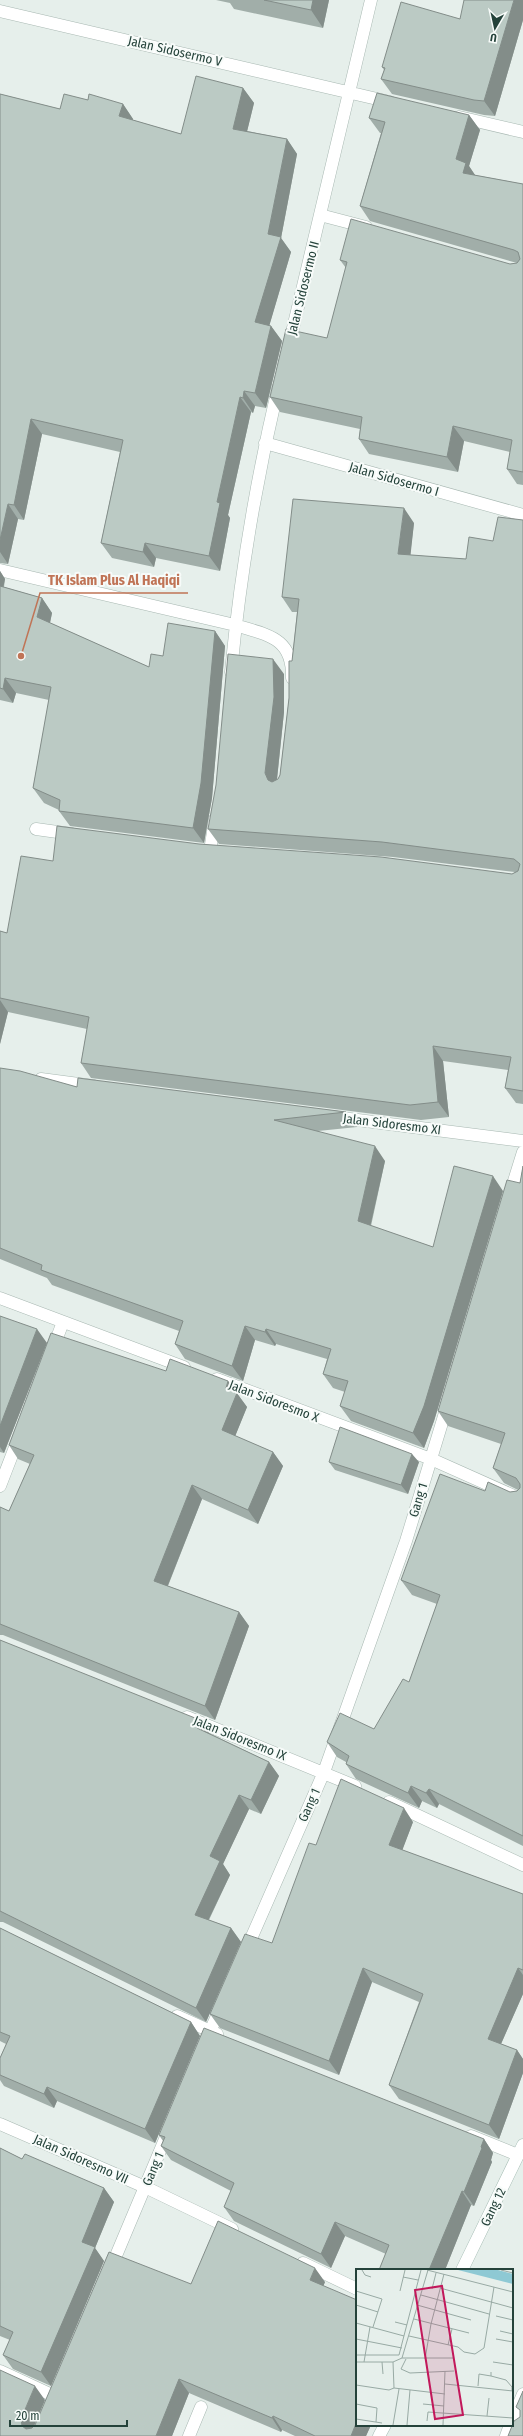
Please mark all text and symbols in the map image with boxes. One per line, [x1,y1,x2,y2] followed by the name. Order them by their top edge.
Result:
[475,8,515,48] north arrow
[489,30,498,44] text: U
[127,33,224,69] street label: Jalan Sidosermo V
[284,240,322,336] street label: Jalan Sidosermo II
[347,459,441,499] street label: Jalan Sidosermo I
[40,567,188,593] callout: TK Islam Plus Al Haqiqi
[48,572,180,589] text: TK Islam Plus Al Haqiqi
[342,1111,442,1137] street label: Jalan Sidoresmo XI
[227,1377,322,1425] street label: Jalan Sidoresmo X
[406,1481,430,1519] street label: Gang 1
[191,1713,289,1764] street label: Jalan Sidoresmo IX
[295,1786,323,1824] street label: Gang 1
[31,2131,131,2187] street label: Jalan Sidoresmo VII
[139,2150,167,2188] street label: Gang 1
[477,2185,509,2229] street label: Gang 12
[356,2269,513,2426] inset map
[10,2402,127,2428] scale bar
[16,2409,40,2423] text: 20 m

